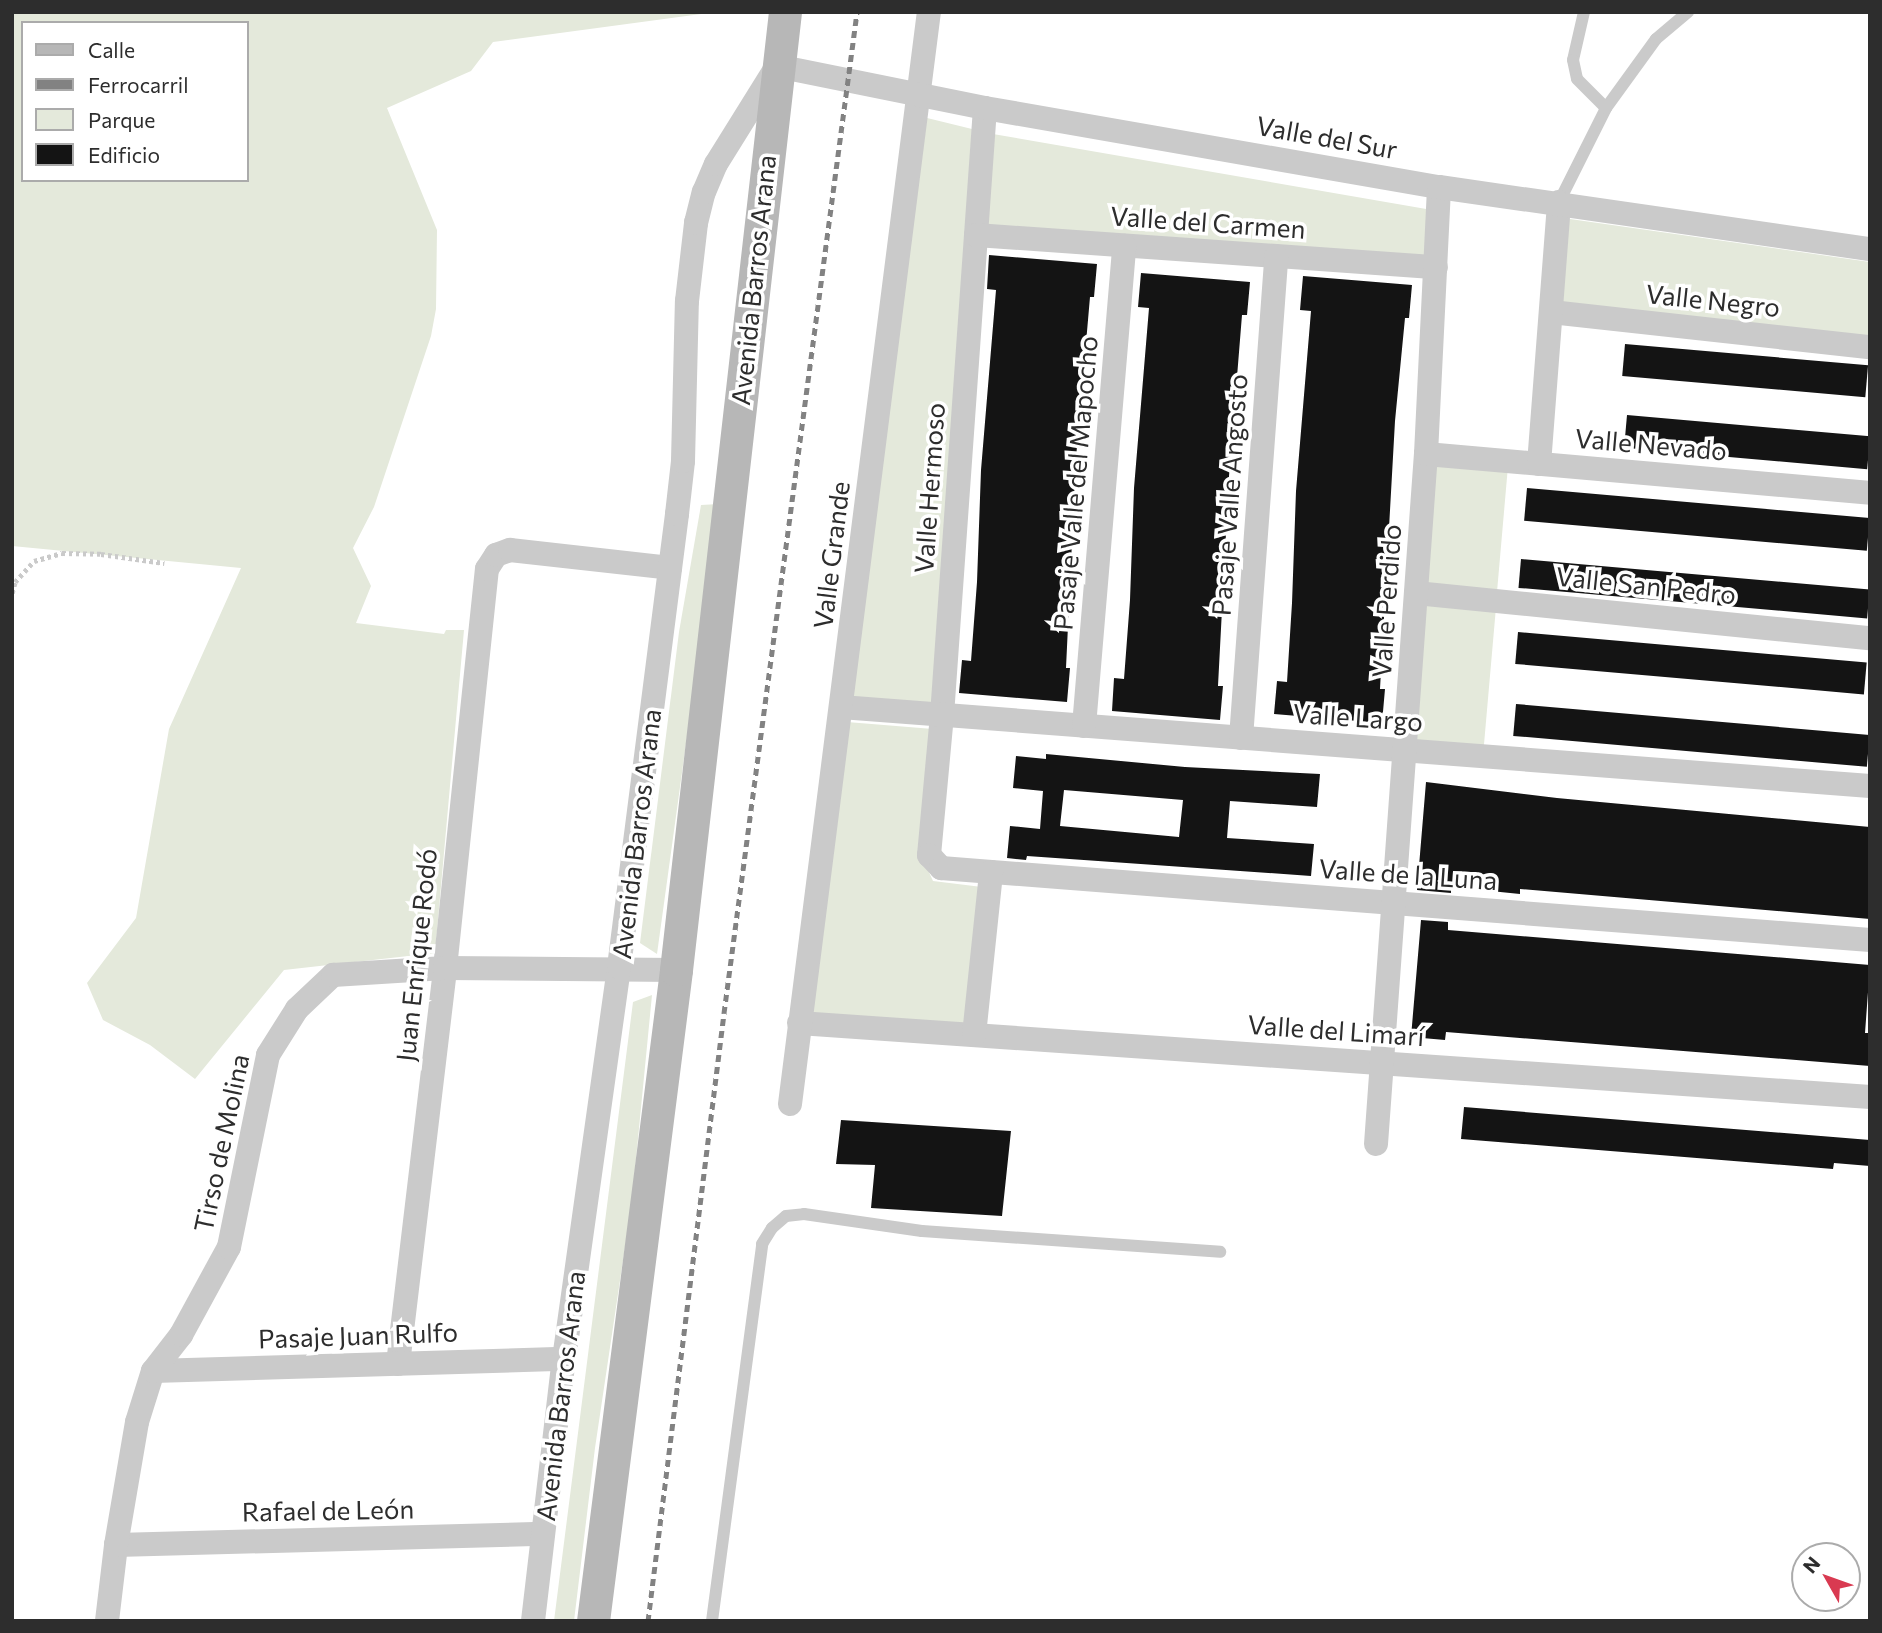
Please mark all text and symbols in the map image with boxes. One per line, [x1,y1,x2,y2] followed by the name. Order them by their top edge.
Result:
[21,21,248,182] legend
[88,37,135,62] text: Calle
[88,72,189,97] text: Ferrocarril
[88,107,155,132] text: Parque
[1254,109,1400,165] street label: Valle del Sur
[88,142,160,167] text: Edificio
[724,153,782,407] street label: Avenida Barros Arana
[1109,200,1307,244] street label: Valle del Carmen
[1644,277,1782,323] street label: Valle Negro
[1047,335,1103,631] street label: Pasaje Valle del Mapocho
[1205,373,1253,617] street label: Pasaje Valle Angosto
[907,402,951,574] street label: Valle Hermoso
[1574,422,1728,466] street label: Valle Nevado
[806,479,856,631] street label: Valle Grande
[1365,523,1407,679] street label: Valle Perdido
[1554,560,1738,610] street label: Valle San Pedro
[1292,697,1424,737] street label: Valle Largo
[605,707,667,961] street label: Avenida Barros Arana
[389,847,443,1063] street label: Juan Enrique Rodó
[1318,852,1498,896] street label: Valle de la Luna
[1247,1008,1425,1052] street label: Valle del Limarí
[187,1051,255,1235] street label: Tirso de Molina
[529,1269,591,1523] street label: Avenida Barros Arana
[258,1316,458,1354] street label: Pasaje Juan Rulfo
[241,1493,415,1527] street label: Rafael de León
[1791,1542,1861,1612] north arrow
[1798,1552,1824,1577] text: N

